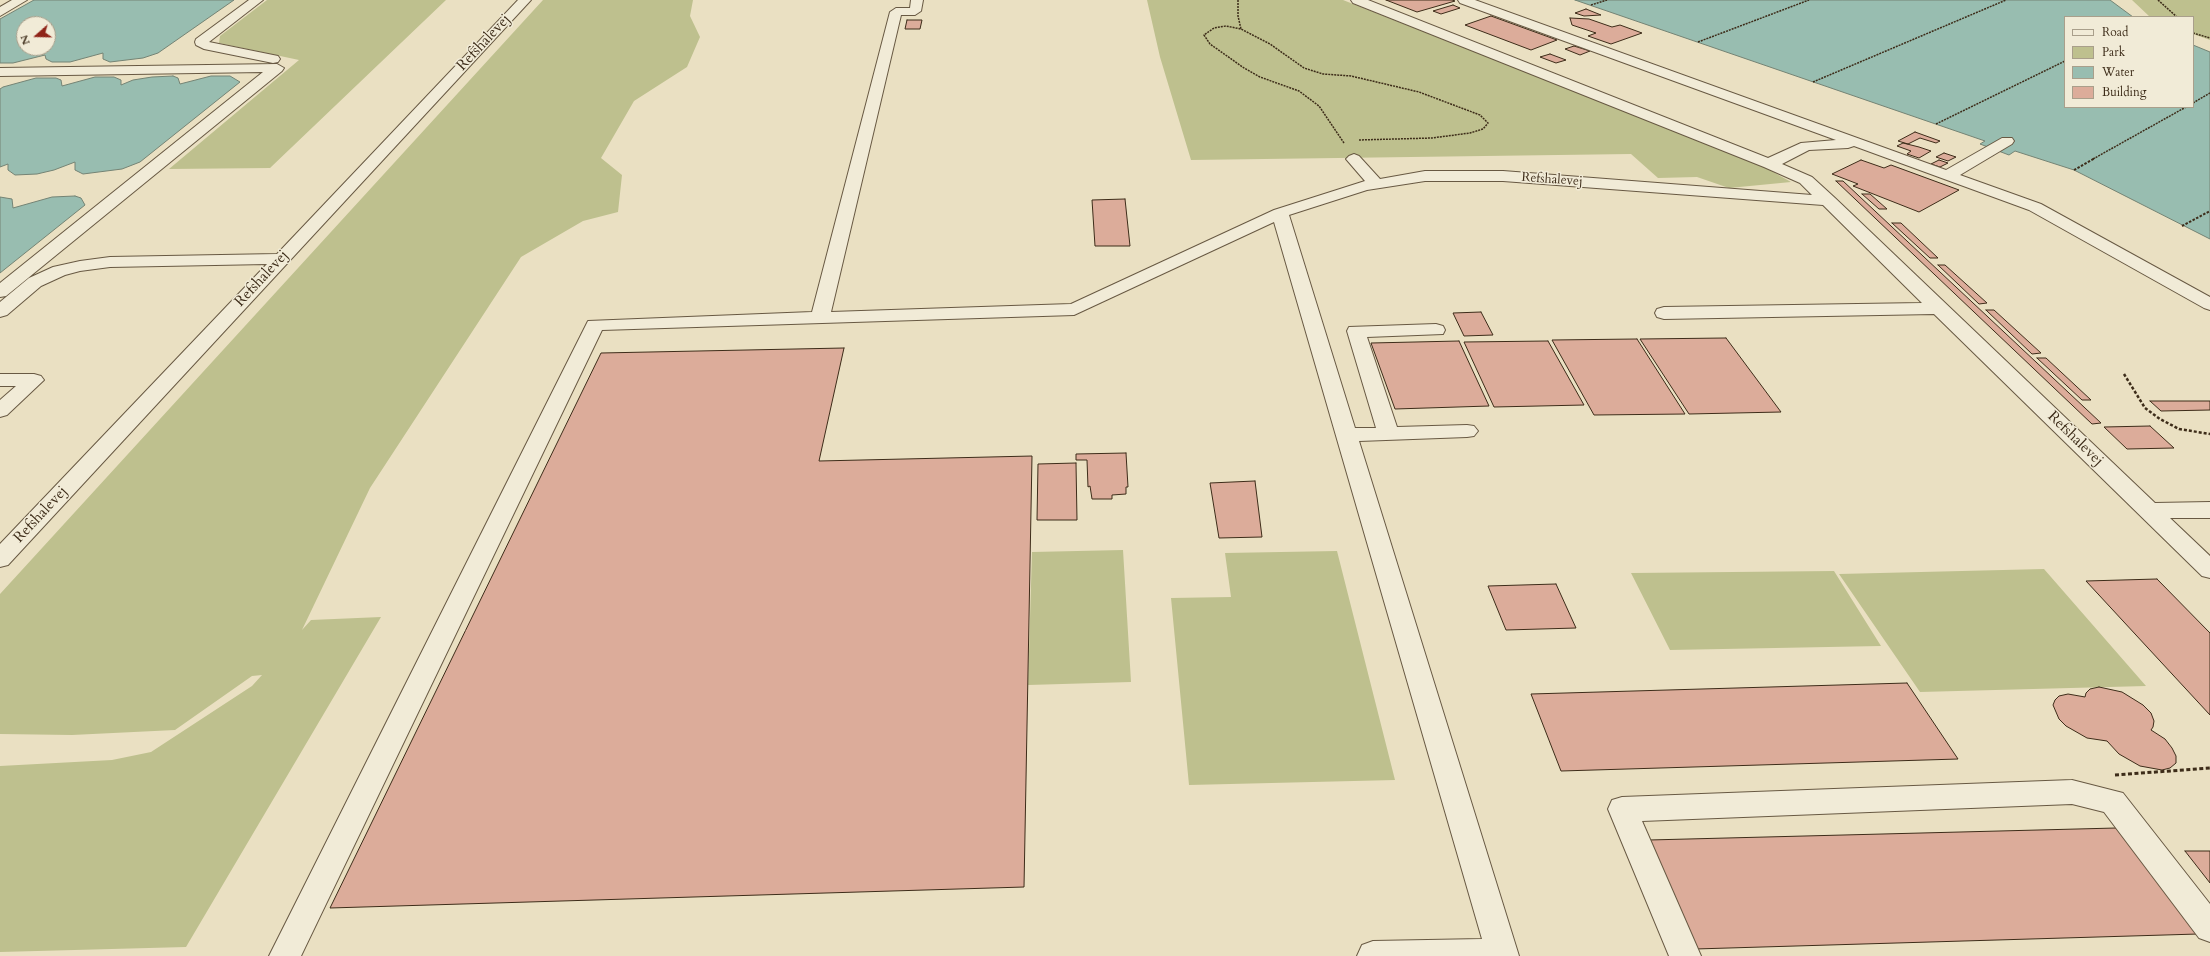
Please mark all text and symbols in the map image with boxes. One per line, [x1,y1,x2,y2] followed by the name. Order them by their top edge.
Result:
[453,11,515,75] street label: Refshalevej
[16,16,56,56] north arrow
[2064,16,2194,108] legend
[2102,24,2128,40] text: Road
[17,33,34,47] text: N
[2102,44,2125,60] text: Park
[2102,64,2134,80] text: Water
[2102,84,2146,100] text: Building
[1521,170,1583,190] street label: Refshalevej
[231,247,293,311] street label: Refshalevej
[2043,408,2107,470] street label: Refshalevej
[10,483,72,547] street label: Refshalevej

